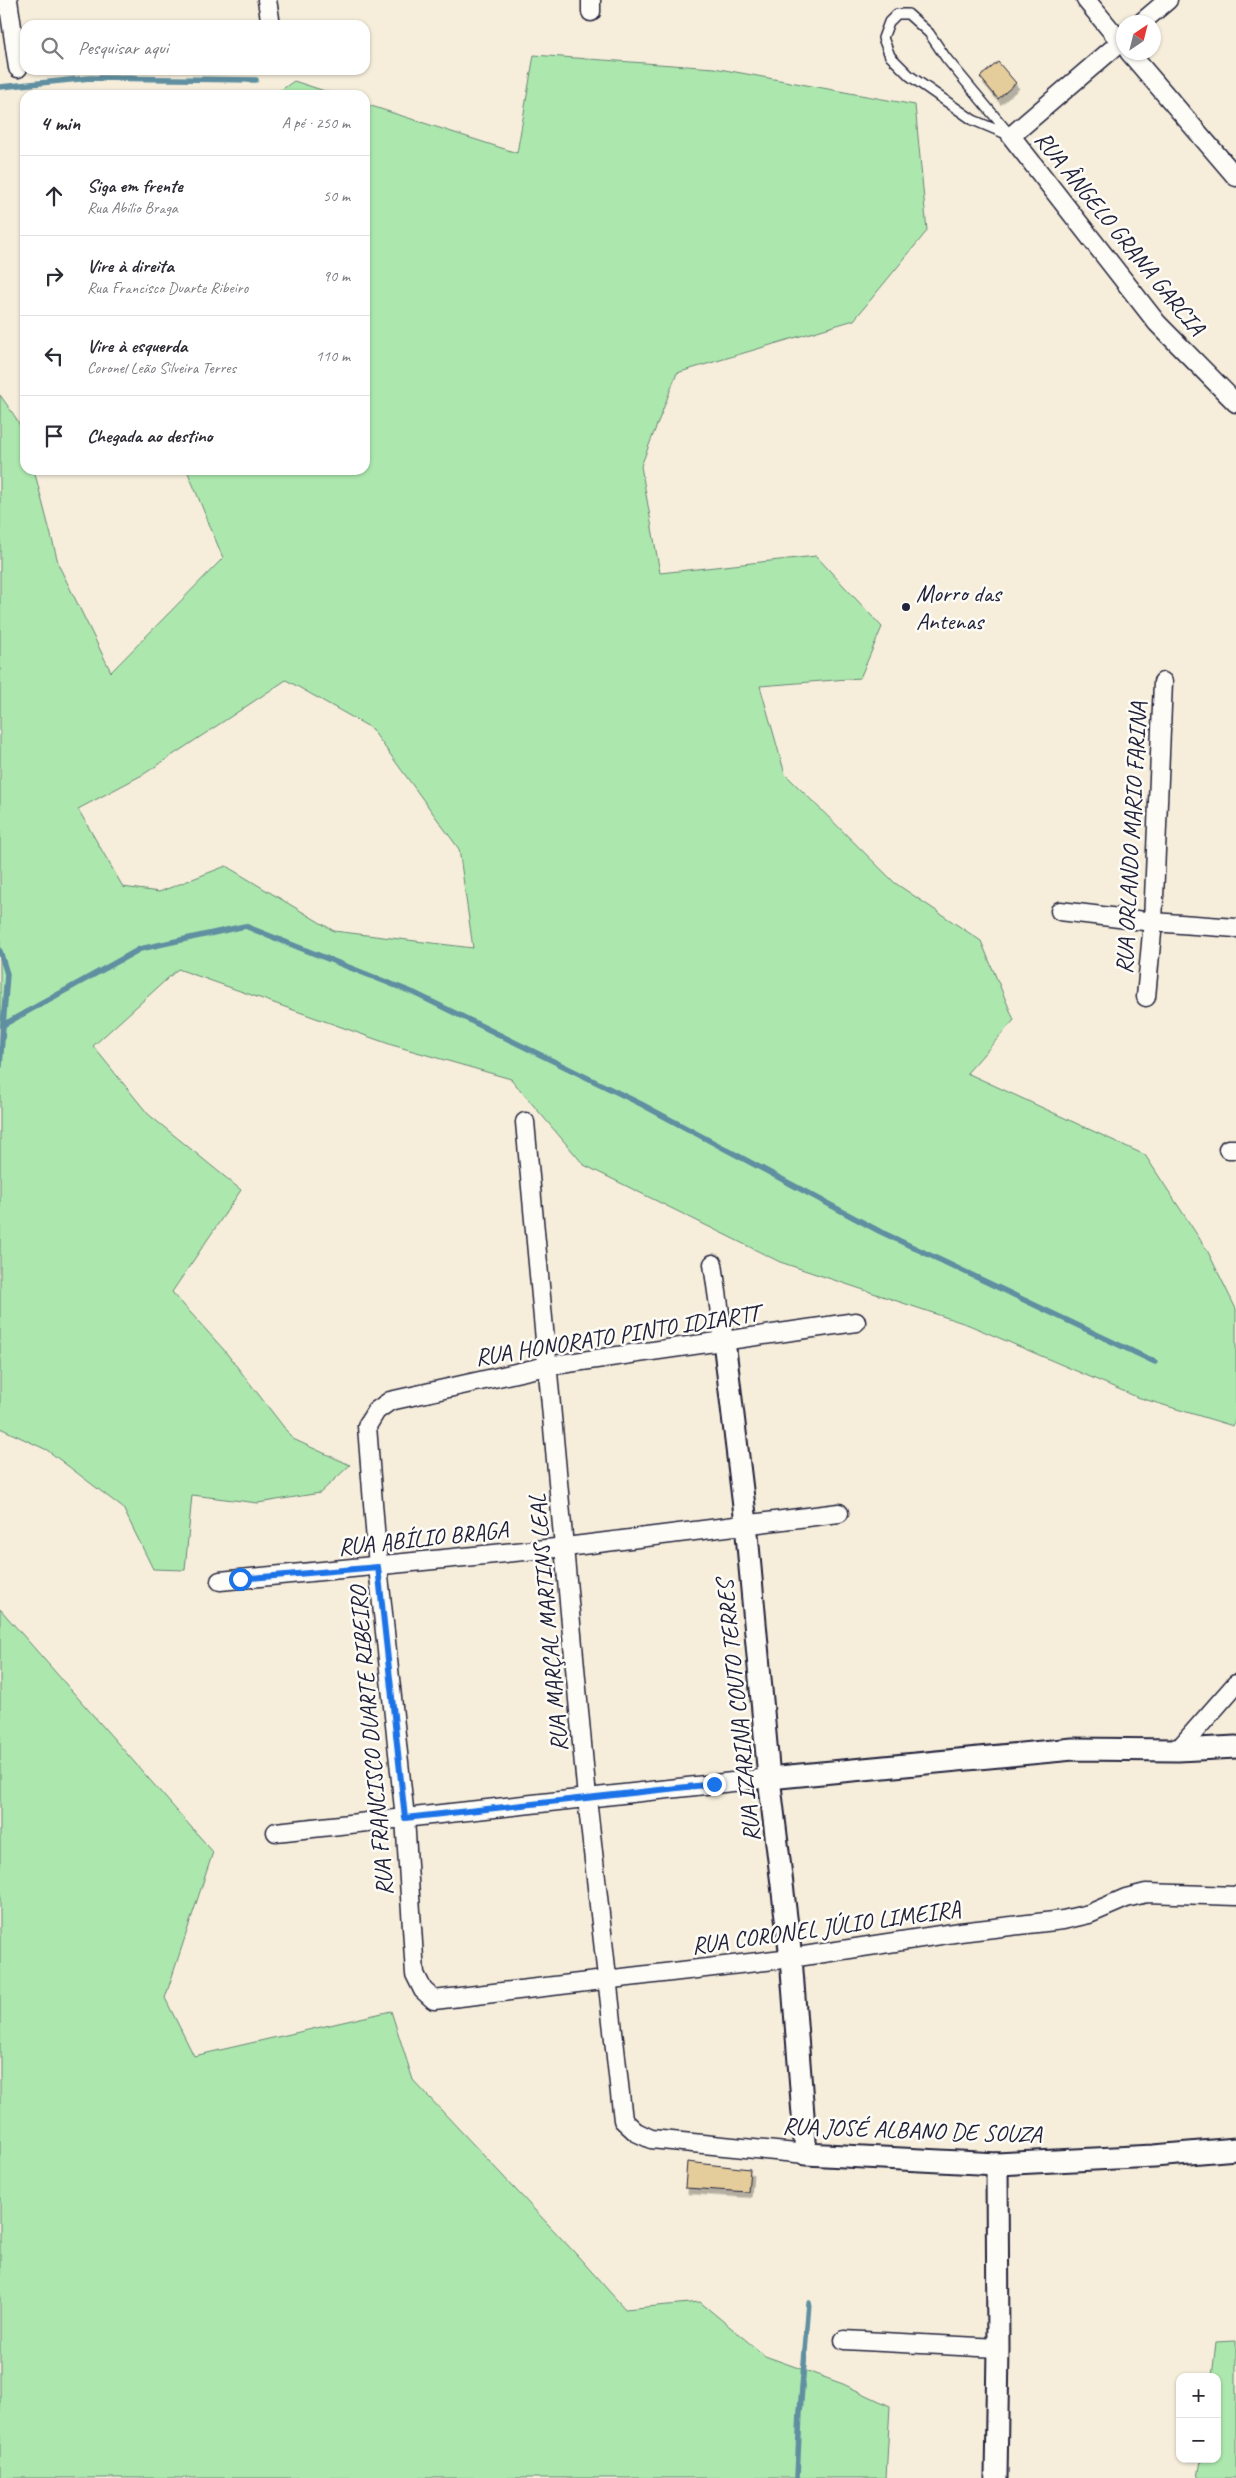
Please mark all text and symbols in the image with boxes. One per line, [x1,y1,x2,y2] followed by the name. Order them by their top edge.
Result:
[1116,15,1161,60] north arrow
[20,20,370,75] search box
[38,34,66,62] icon: search
[78,36,168,60] text: Pesquisar aqui
[40,110,80,136] text: 4 min
[282,113,350,133] text: A pé · 250 m
[1028,125,1212,342] street label: RUA ÂNGELO GRANA GARCIA
[87,174,183,198] text: Siga em frente
[40,182,68,210] icon: ahead
[323,186,350,206] text: 50 m
[87,198,178,218] text: Rua Abílio Braga
[87,254,174,278] text: Vire à direita
[40,262,68,290] icon: right
[323,266,350,286] text: 90 m
[87,278,248,298] text: Rua Francisco Duarte Ribeiro
[87,334,187,358] text: Vire à esquerda
[40,342,68,370] icon: left
[316,346,350,366] text: 110 m
[87,358,236,378] text: Coronel Leão Silveira Terres
[40,422,68,450] icon: arrive
[87,424,213,448] text: Chegada ao destino
[916,578,1004,636] place label: Morro das Antenas
[900,601,912,613] marker: Morro das Antenas
[1109,700,1153,975] street label: RUA ORLANDO MARIO FARINA
[473,1297,767,1372] street label: RUA HONORATO PINTO IDIARTT
[522,1492,574,1753] street label: RUA MARÇAL MARTINS LEAL
[337,1514,510,1562] street label: RUA ABÍLIO BRAGA
[229,1568,252,1591] route start
[709,1574,767,1843] street label: RUA IZARINA COUTO TERRES
[342,1582,399,1897] street label: RUA FRANCISCO DUARTE RIBEIRO
[703,1773,726,1796] route end
[690,1893,963,1961] street label: RUA CORONEL JÚLIO LIMEIRA
[782,2110,1043,2150] street label: RUA JOSÉ ALBANO DE SOUZA
[1176,2373,1221,2463] map controls
[1176,2373,1221,2418] button: +
[1176,2418,1221,2463] button: −

